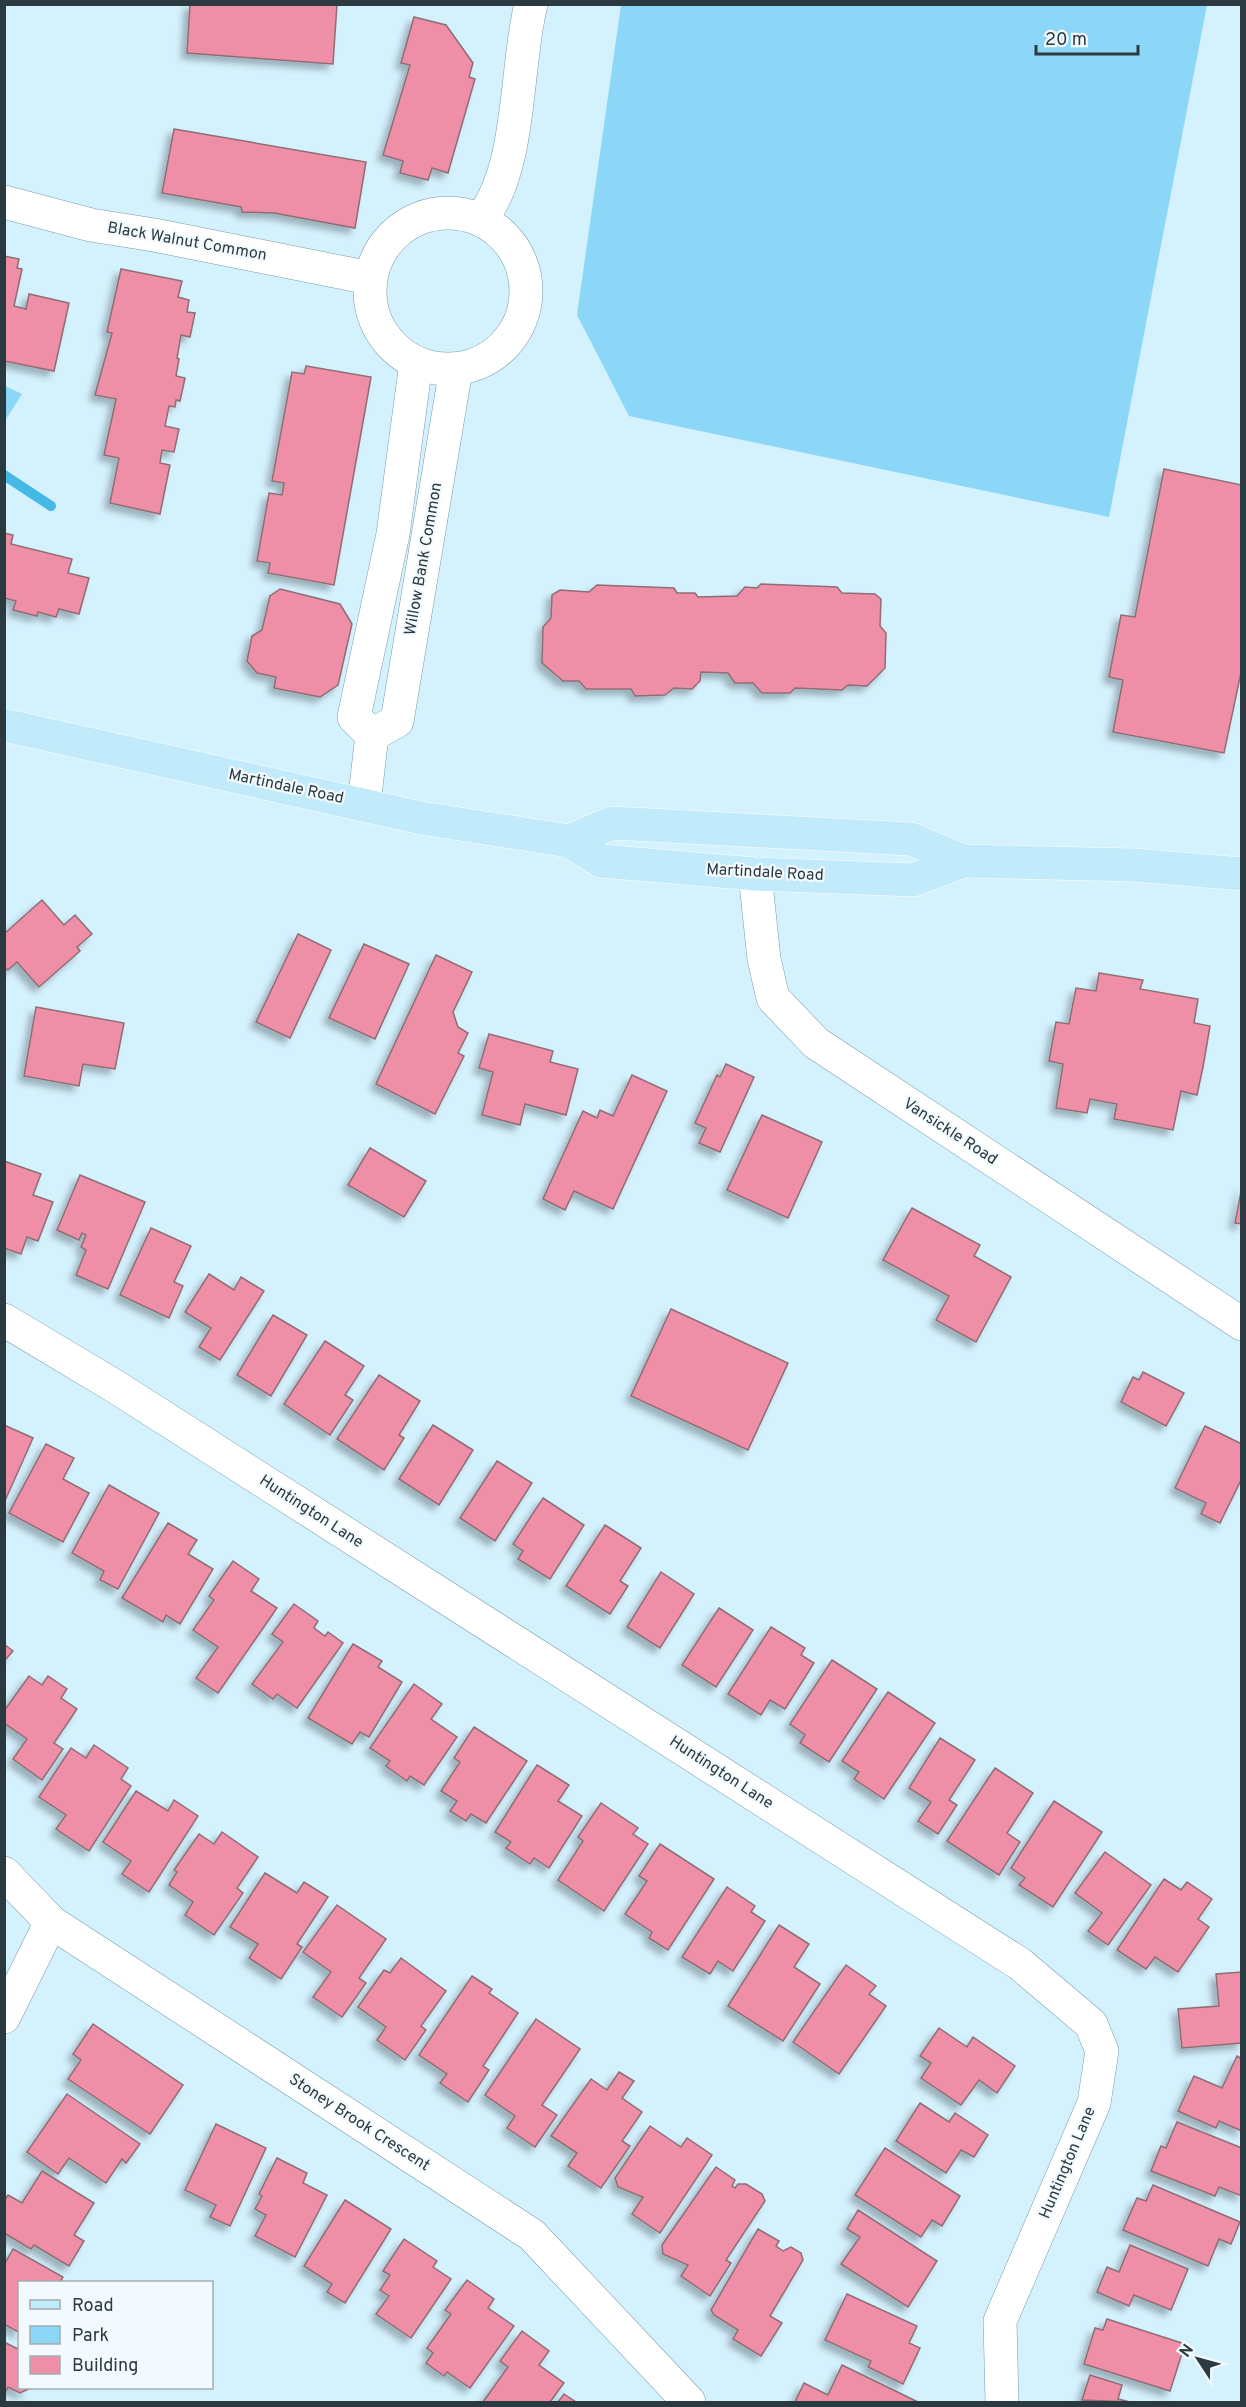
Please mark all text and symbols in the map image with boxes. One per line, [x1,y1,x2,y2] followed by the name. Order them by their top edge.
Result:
[1036,18,1138,56] scale bar
[1045,29,1087,52] text: 20 m
[106,218,268,266] street label: Black Walnut Common
[401,481,447,637] street label: Willow Bank Common
[226,765,346,809] street label: Martindale Road
[706,860,824,886] street label: Martindale Road
[899,1094,1001,1170] street label: Vansickle Road
[255,1471,367,1553] street label: Huntington Lane
[665,1732,777,1814] street label: Huntington Lane
[285,2070,433,2176] street label: Stoney Brook Crescent
[1035,2104,1101,2222] street label: Huntington Lane
[18,2281,213,2389] legend
[72,2295,114,2318] text: Road
[72,2325,109,2348] text: Park
[1168,2329,1228,2389] north arrow
[1176,2341,1199,2362] text: N
[72,2355,138,2378] text: Building

